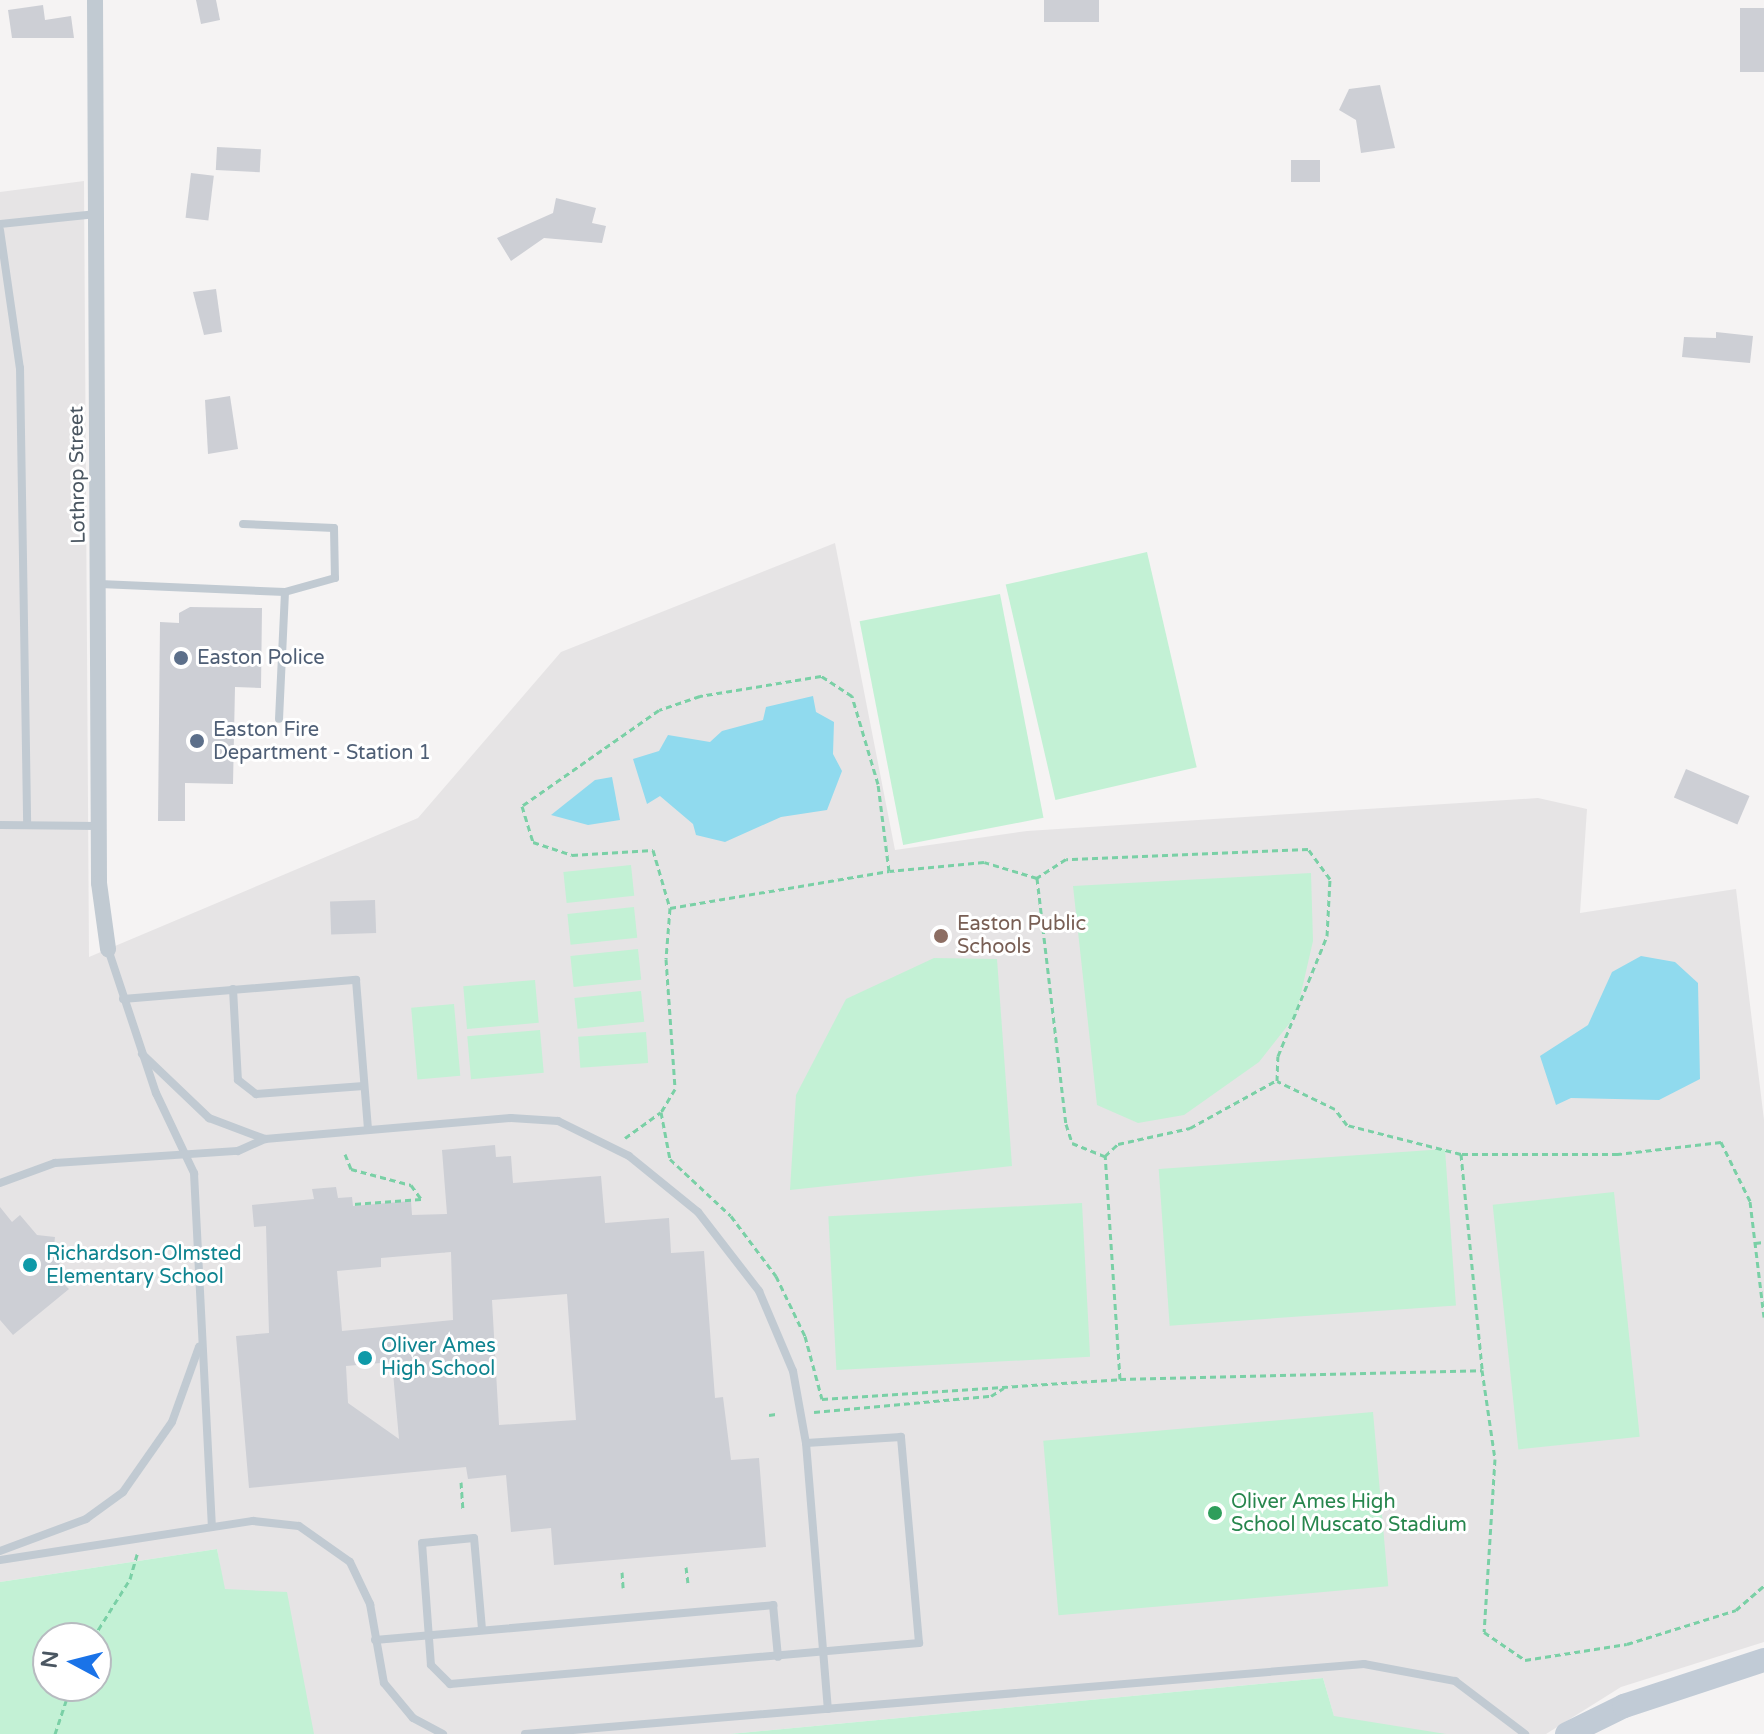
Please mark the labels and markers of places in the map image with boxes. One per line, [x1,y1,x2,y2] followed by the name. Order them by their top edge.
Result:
[197,646,325,670] place label: Easton Police
[172,649,190,667] marker: Easton Police
[213,718,431,765] place label: Easton Fire Department - Station 1
[188,732,206,750] marker: Easton Fire Department - Station 1
[957,912,1086,959] place label: Easton Public Schools
[932,927,950,945] marker: Easton Public Schools
[46,1242,242,1289] place label: Richardson-Olmsted Elementary School
[21,1256,39,1274] marker: Richardson-Olmsted Elementary School
[381,1334,496,1381] place label: Oliver Ames High School
[356,1349,374,1367] marker: Oliver Ames High School
[1231,1490,1467,1537] place label: Oliver Ames High School Muscato Stadium
[1206,1504,1224,1522] marker: Oliver Ames High School Muscato Stadium

